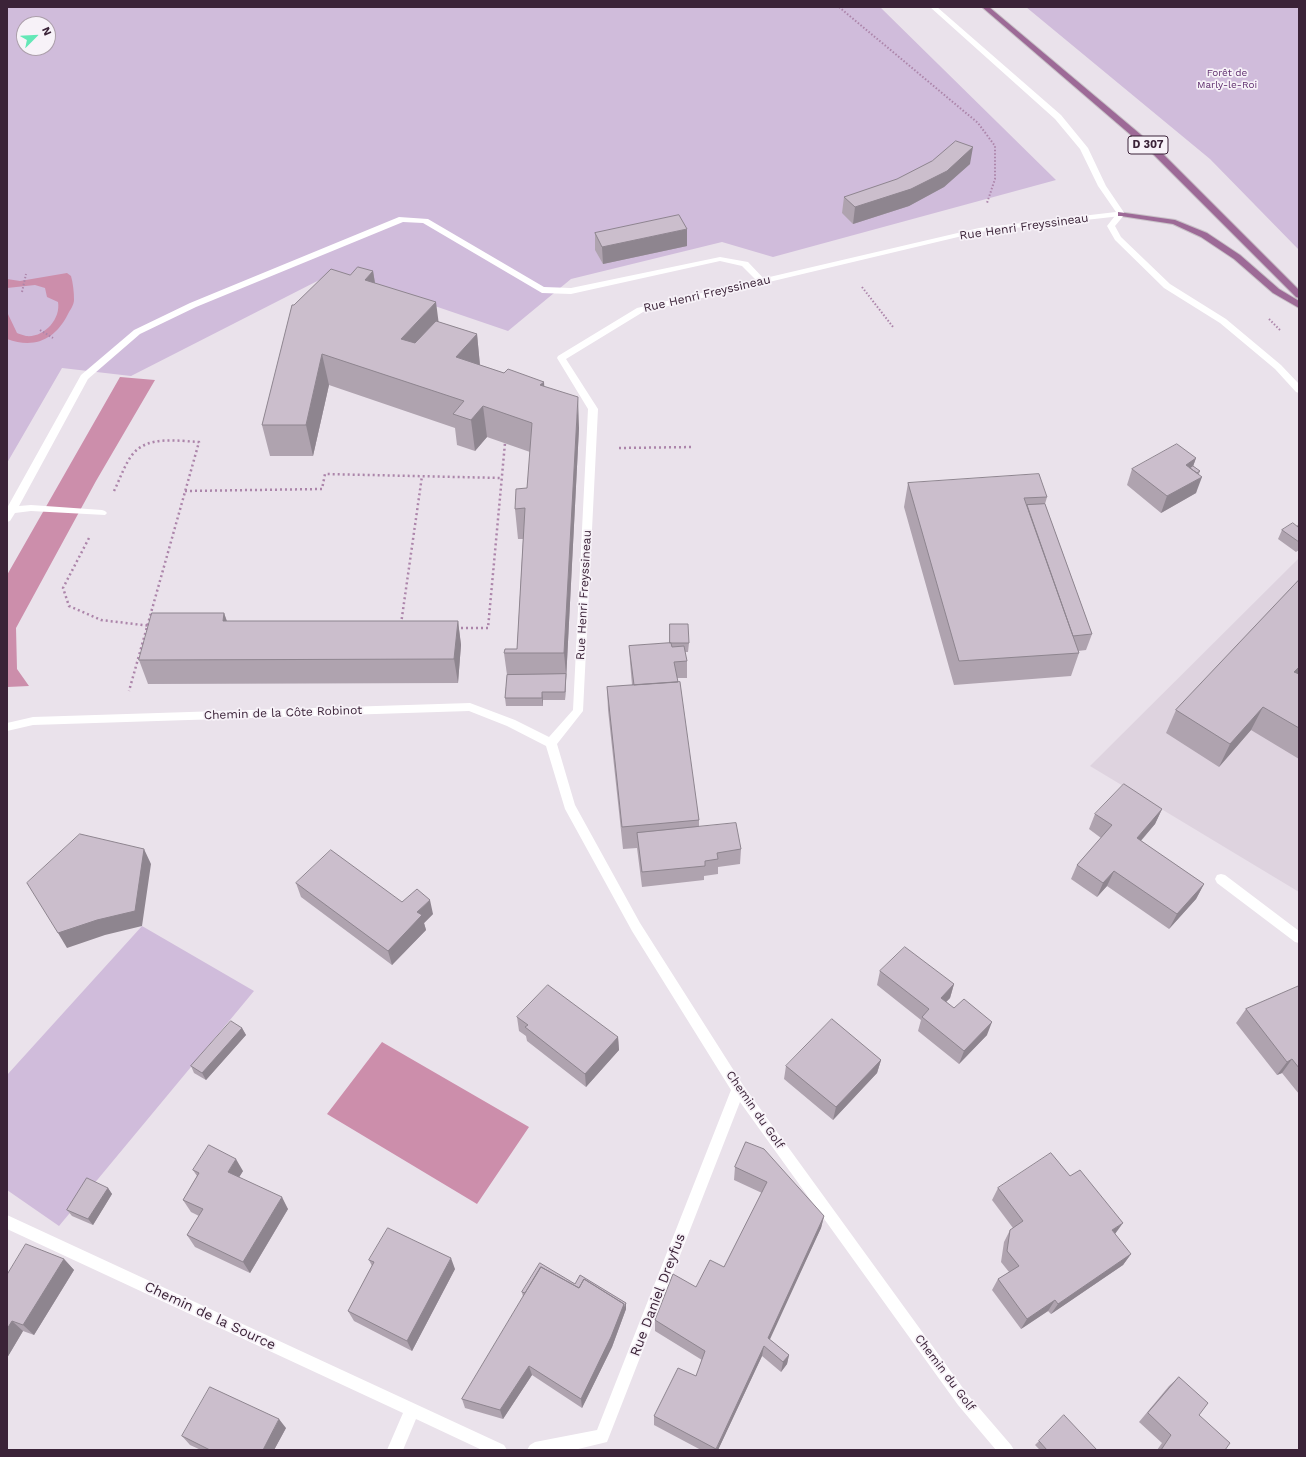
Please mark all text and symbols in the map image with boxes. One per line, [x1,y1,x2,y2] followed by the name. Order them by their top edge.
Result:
[16,16,56,56] north arrow
[39,25,54,38] text: N
[1197,67,1257,90] park label: Forêt de Marly-le-Roi
[1128,136,1168,154] road number: D 307
[959,211,1089,243] street label: Rue Henri Freyssineau
[642,272,772,316] street label: Rue Henri Freyssineau
[573,530,595,660] street label: Rue Henri Freyssineau
[204,703,362,723] street label: Chemin de la Côte Robinot
[723,1068,787,1152] street label: Chemin du Golf
[627,1231,689,1359] street label: Rue Daniel Dreyfus
[142,1278,278,1354] street label: Chemin de la Source
[912,1332,978,1414] street label: Chemin du Golf

